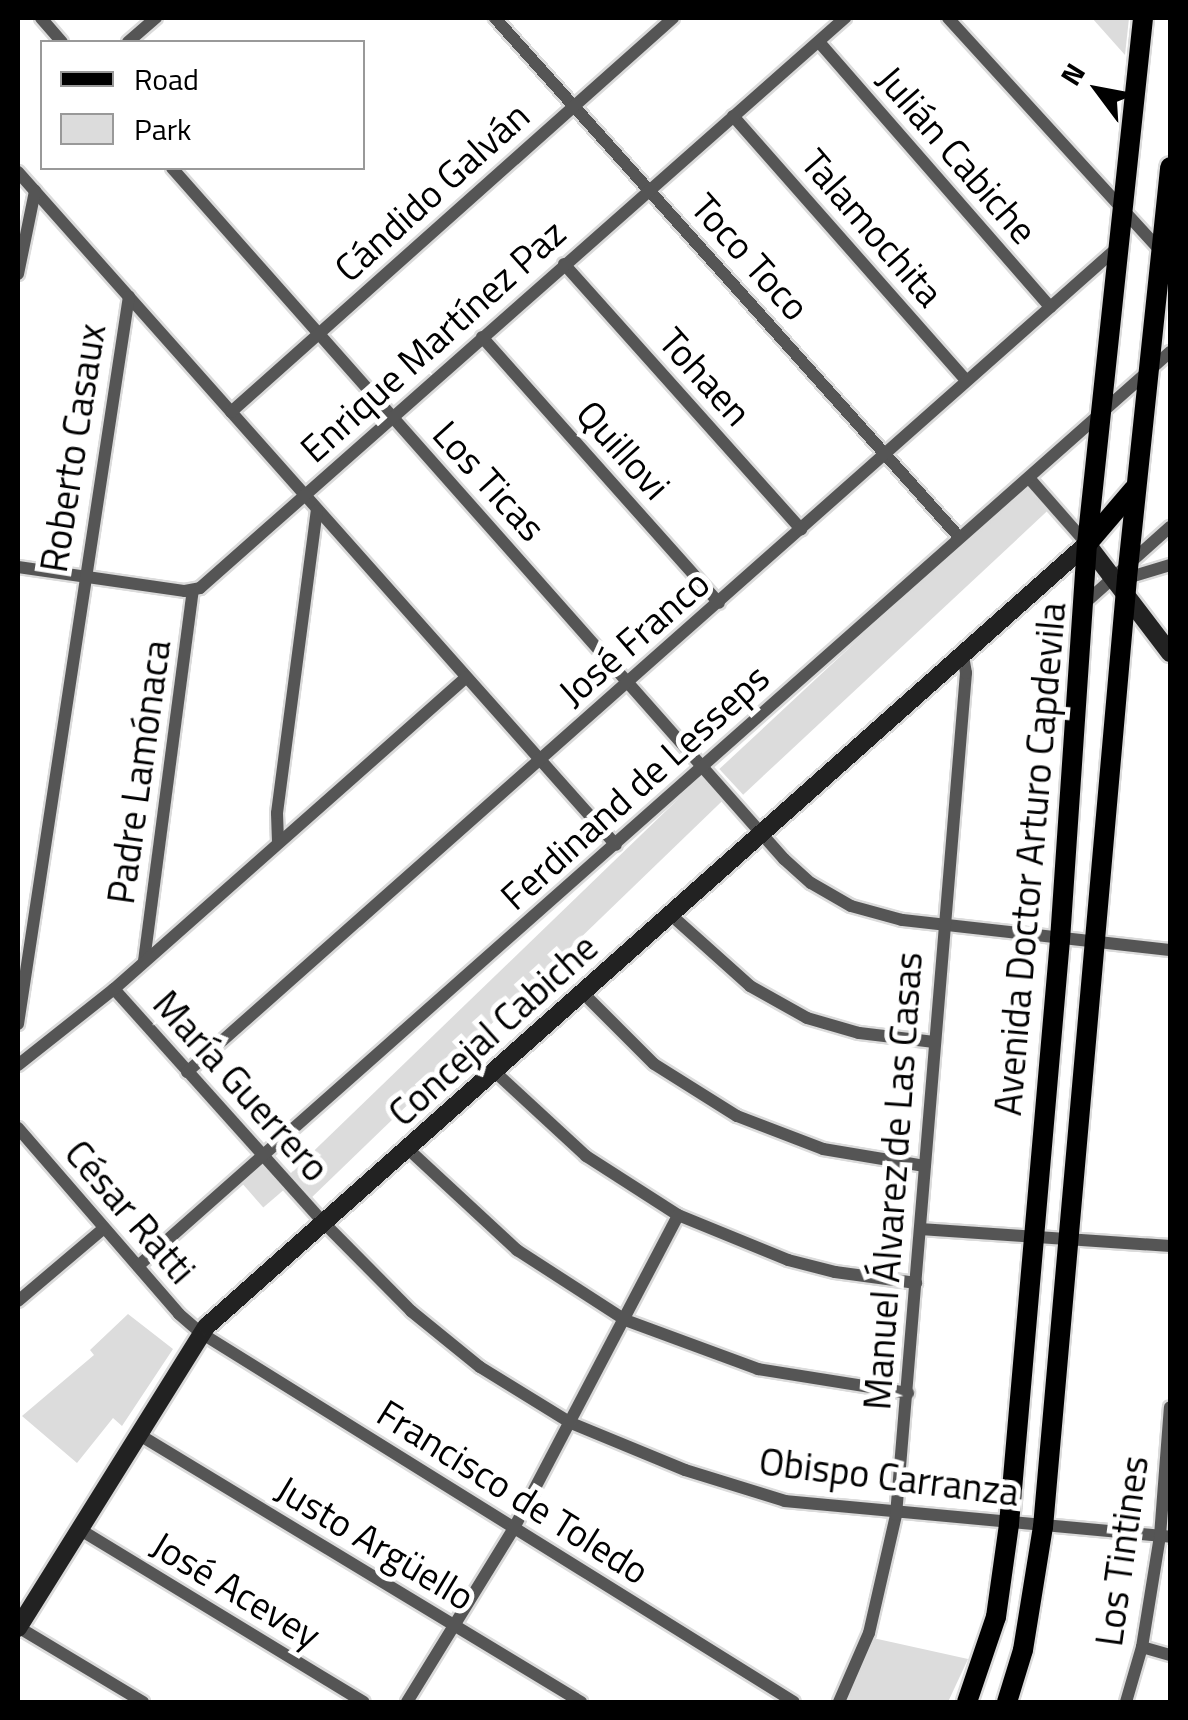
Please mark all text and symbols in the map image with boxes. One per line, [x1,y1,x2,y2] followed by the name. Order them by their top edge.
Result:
[40,40,365,170] legend
[1048,40,1148,140] north arrow
[1049,54,1096,93] text: N
[134,56,199,102] text: Road
[868,57,1046,253] street label: Julián Cabiche
[325,93,539,291] street label: Cándido Galván
[134,106,191,152] text: Park
[791,140,953,316] street label: Talamochita
[681,184,819,330] street label: Toco Toco
[291,210,575,472] street label: Enrique Martínez Paz
[649,319,761,435] street label: Tohaen
[31,320,115,576] street label: Roberto Casaux
[567,391,679,509] street label: Quillovi
[423,412,555,550] street label: Los Ticas
[550,560,718,716] street label: José Franco
[985,600,1075,1118] street label: Avenida Doctor Arturo Capdevila
[98,637,180,907] street label: Padre Lamónaca
[492,655,778,919] street label: Ferdinand de Lesseps
[379,924,607,1136] street label: Concejal Cabiche
[854,951,932,1411] street label: Manuel Álvarez de Las Casas
[144,981,338,1191] street label: María Guerrero
[55,1131,205,1293] street label: César Ratti
[369,1390,657,1594] street label: Francisco de Toledo
[757,1438,1021,1516] street label: Obispo Carranza
[1086,1453,1158,1649] street label: Los Tintines
[268,1466,482,1620] street label: Justo Argüello
[143,1522,329,1658] street label: José Acevey

